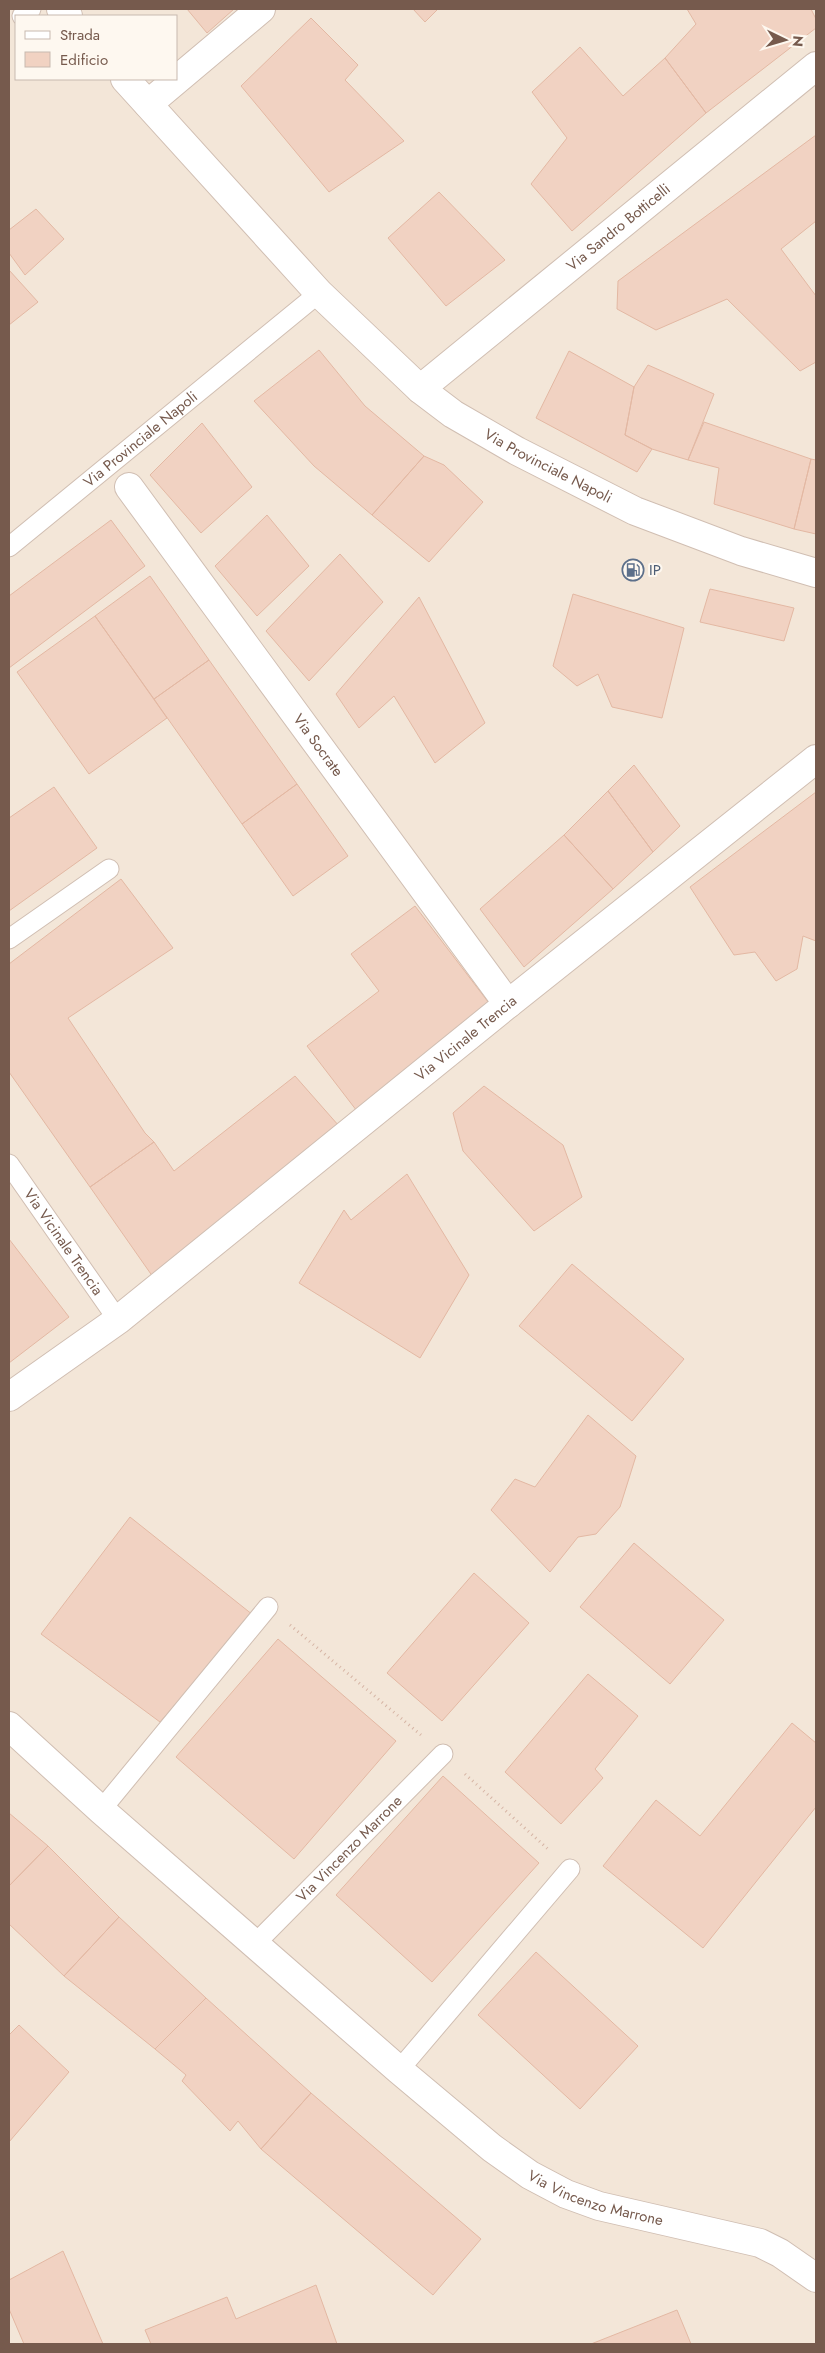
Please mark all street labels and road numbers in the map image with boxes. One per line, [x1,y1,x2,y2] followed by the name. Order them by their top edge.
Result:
[562,178,675,276] street label: Via Sandro Botticelli
[79,386,202,493] street label: Via Provinciale Napoli
[480,423,616,509] street label: Via Provinciale Napoli
[288,709,349,781] street label: Via Socrate
[410,990,522,1086] street label: Via Vicinale Trencia
[18,1184,108,1300] street label: Via Vicinale Trencia
[291,1790,407,1907] street label: Via Vincenzo Marrone
[524,2165,666,2231] street label: Via Vincenzo Marrone

